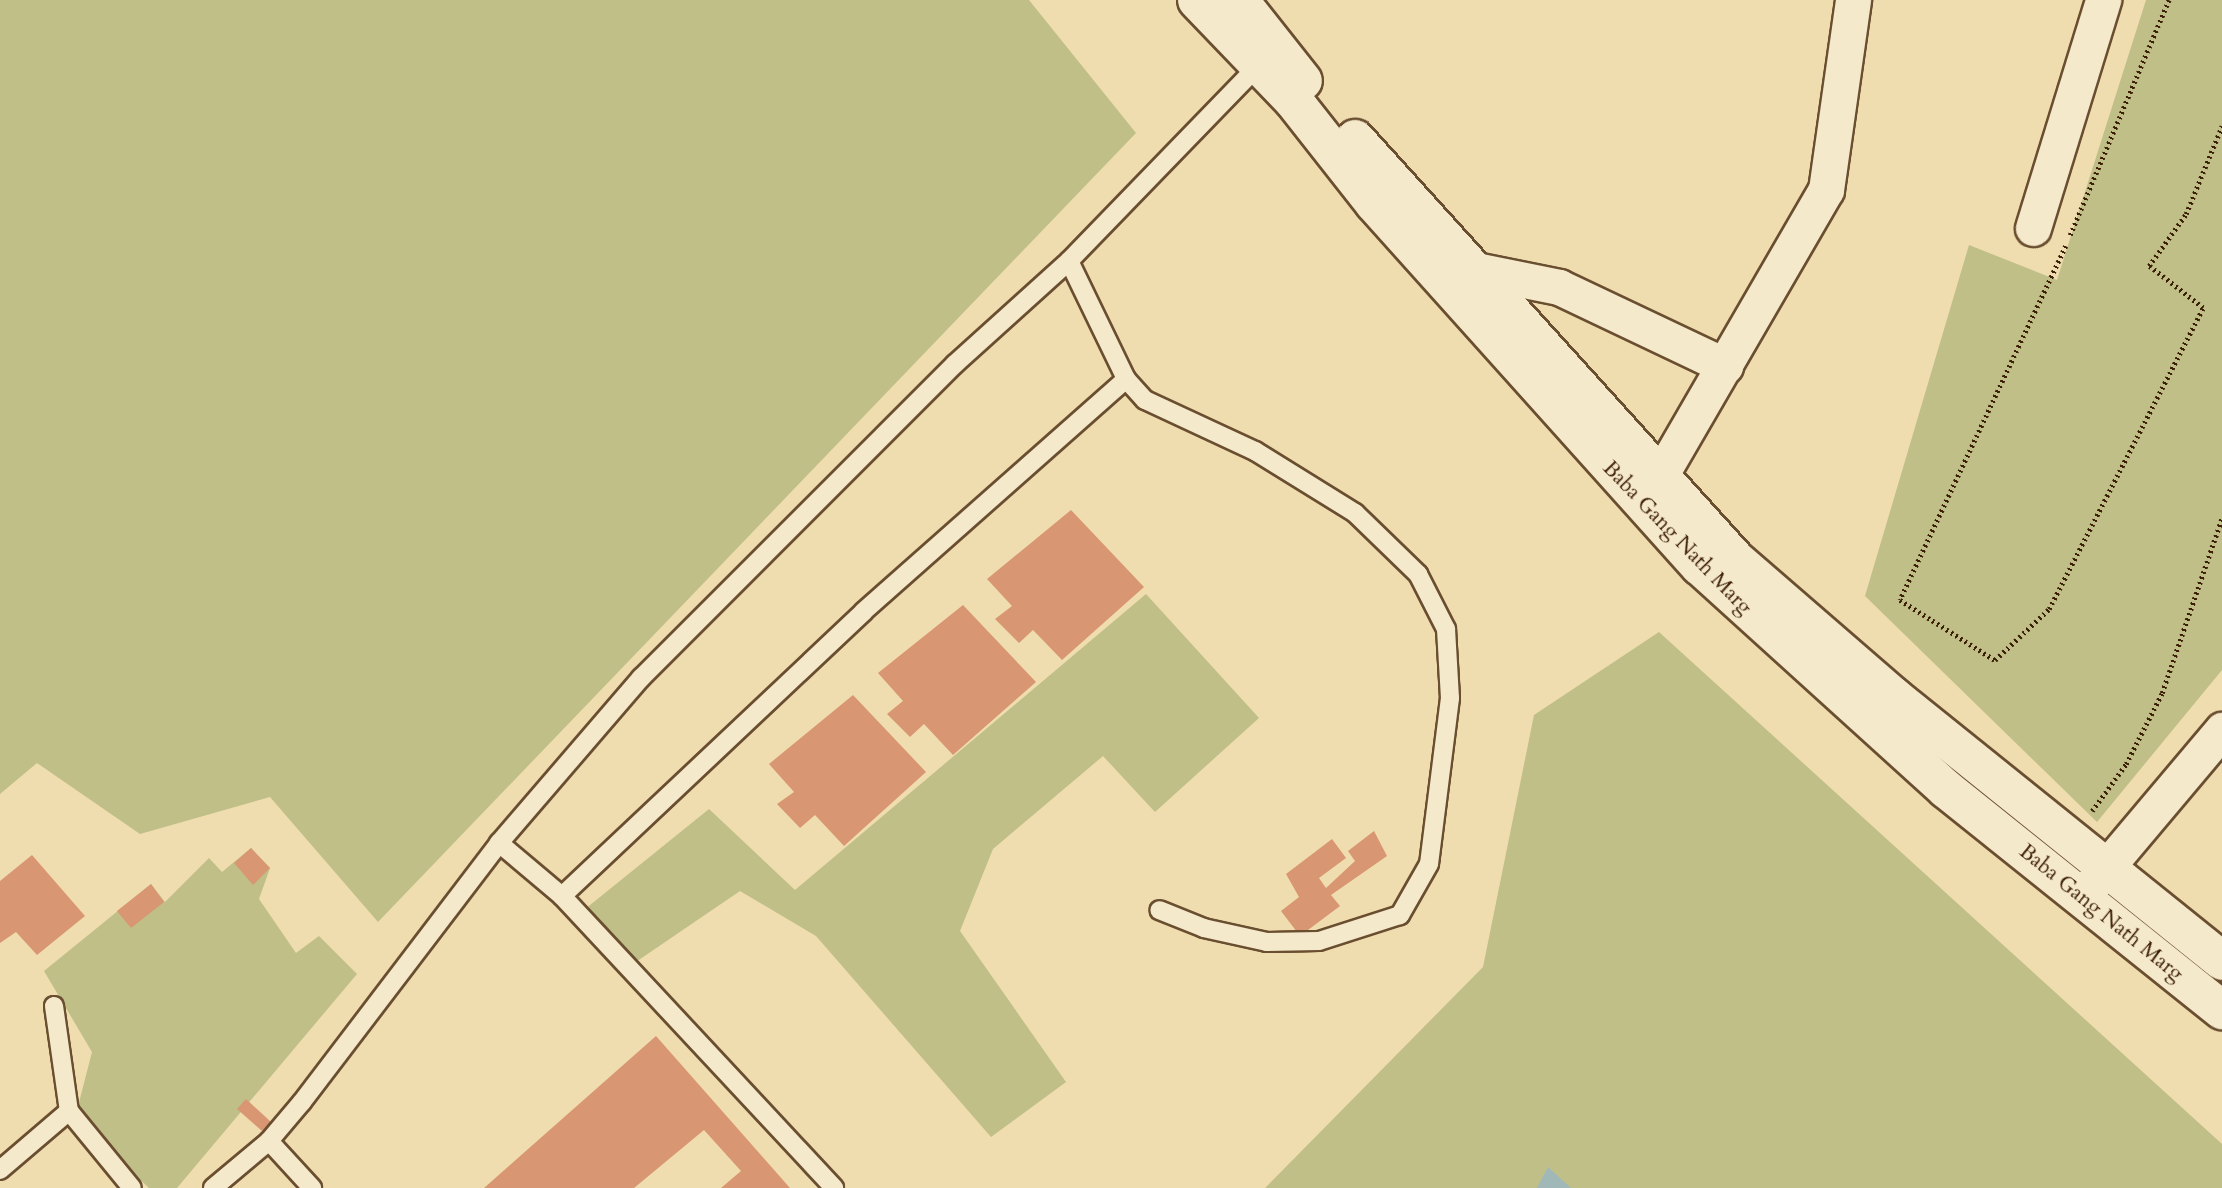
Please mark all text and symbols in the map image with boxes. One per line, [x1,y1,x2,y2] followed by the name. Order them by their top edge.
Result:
[1597,456,1757,620] street label: Baba Gang Nath Marg
[2014,839,2188,987] street label: Baba Gang Nath Marg

